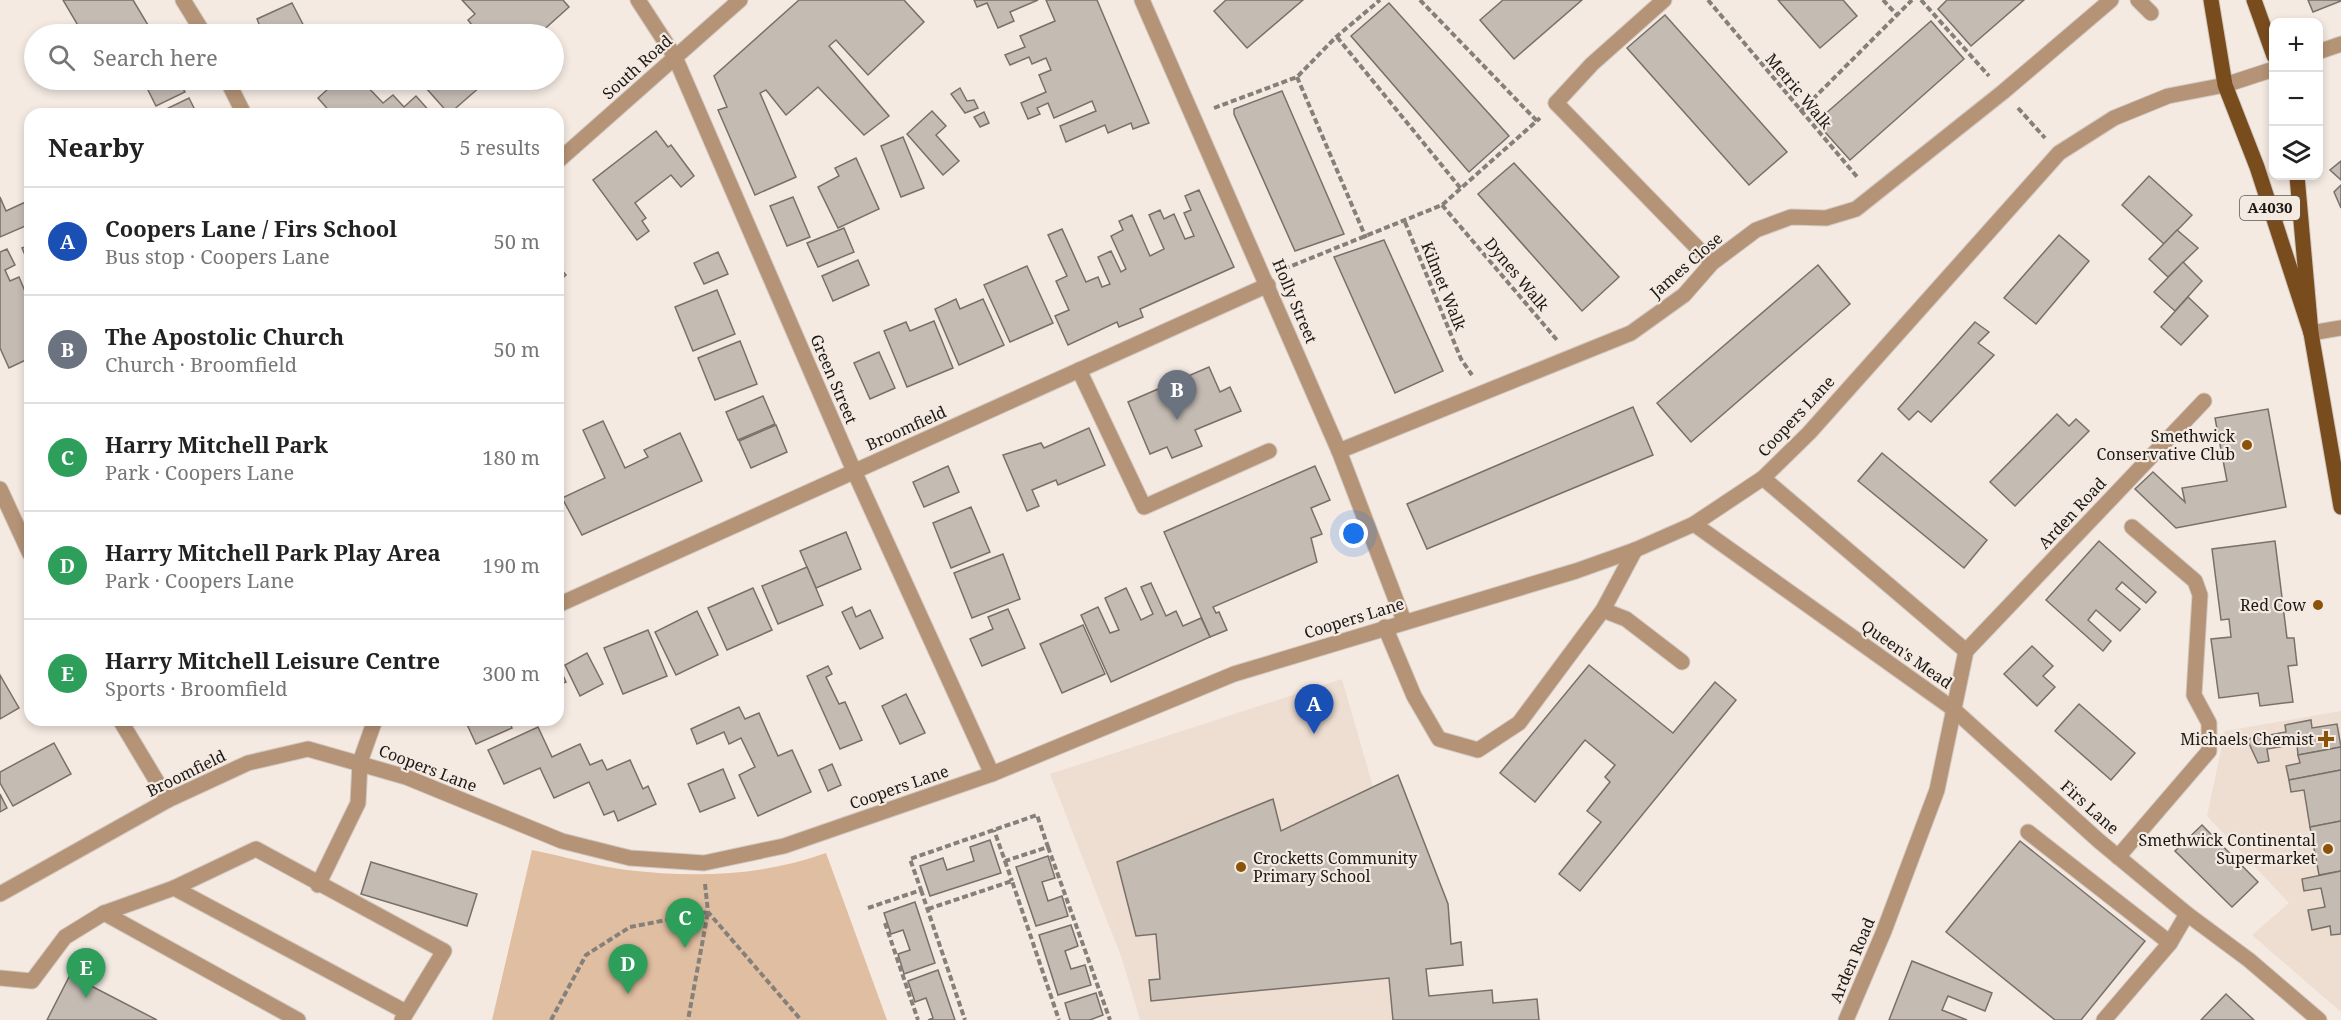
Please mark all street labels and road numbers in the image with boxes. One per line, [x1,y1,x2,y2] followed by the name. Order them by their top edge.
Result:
[597,30,677,104] street label: South Road
[1761,48,1838,134] street label: Metric Walk
[2240,196,2300,220] road number: A4030
[1644,227,1727,303] street label: James Close
[1480,232,1555,316] street label: Dynes Walk
[1416,238,1472,334] street label: Kilmet Walk
[1267,255,1323,347] street label: Holly Street
[805,331,863,427] street label: Green Street
[1753,371,1839,461] street label: Coopers Lane
[862,400,950,455] street label: Broomfield
[2033,472,2111,554] street label: Arden Road
[1301,592,1407,644] street label: Coopers Lane
[1857,615,1957,694] street label: Queen's Mead
[376,739,480,797] street label: Coopers Lane
[143,744,229,802] street label: Broomfield
[847,760,951,814] street label: Coopers Lane
[2056,775,2124,839] street label: Firs Lane
[1824,914,1880,1006] street label: Arden Road

